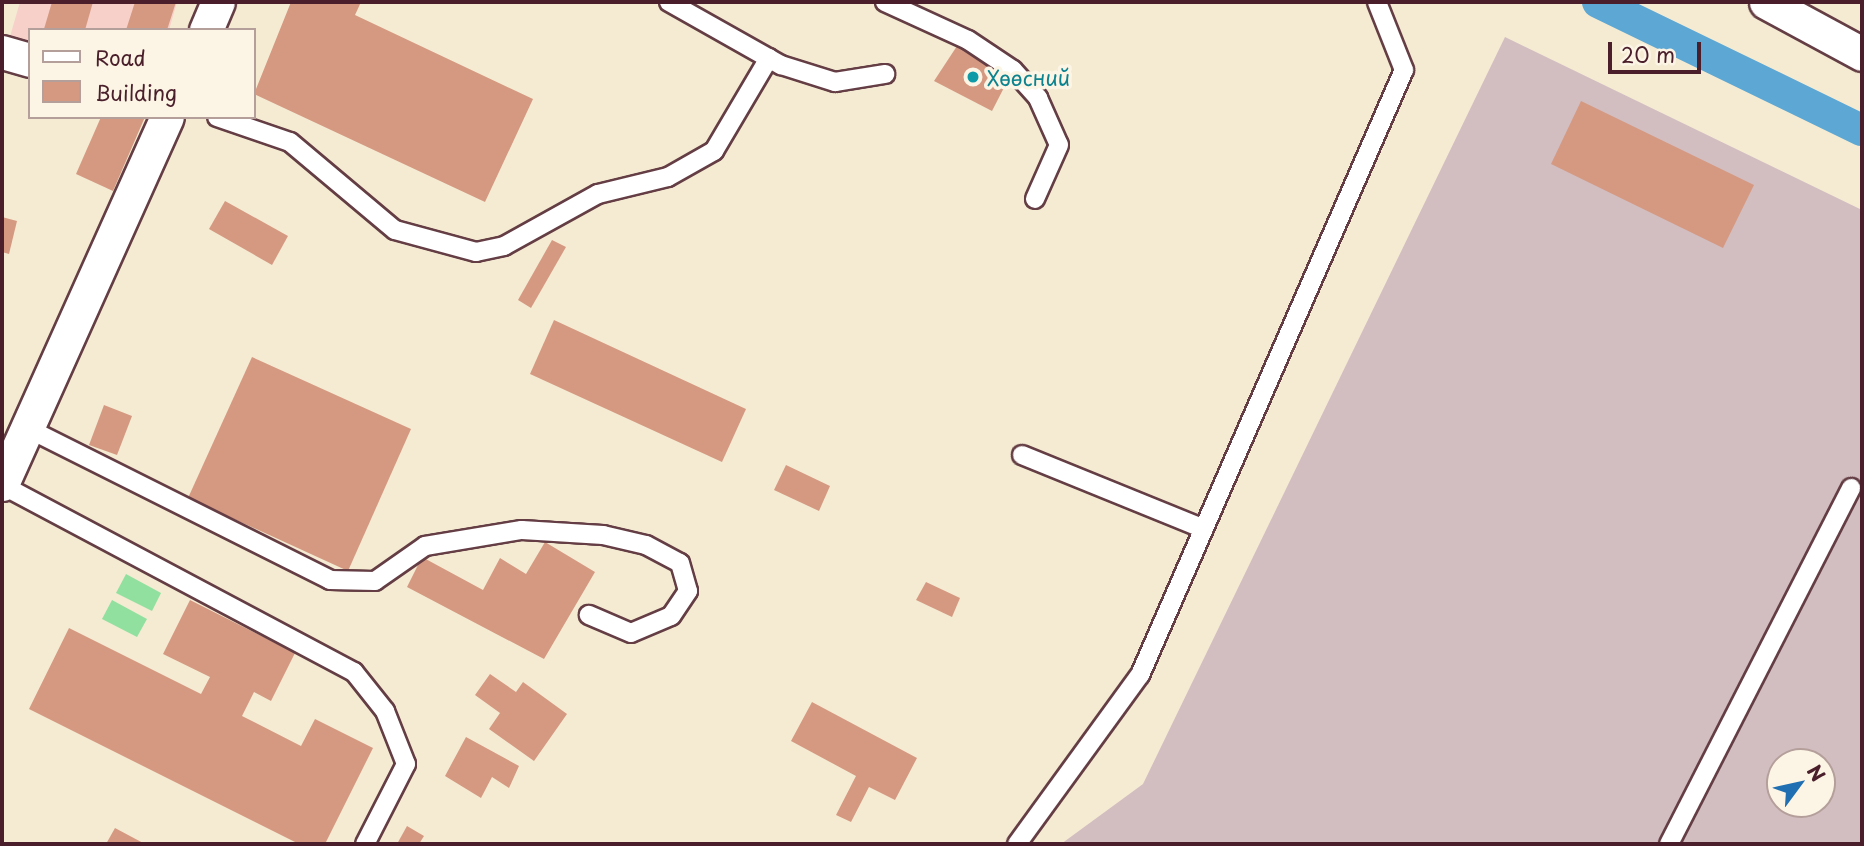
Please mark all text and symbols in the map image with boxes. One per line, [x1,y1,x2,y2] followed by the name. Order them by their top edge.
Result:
[28,28,256,119] legend
[1612,28,1705,72] scale bar
[1621,38,1675,70] text: 20 m
[95,41,146,73] text: Road
[987,64,1070,90] place label: Хөөсний
[965,69,981,85] marker: Хөөсний
[95,76,177,108] text: Building
[1766,748,1836,818] north arrow
[1801,759,1833,787] text: N

